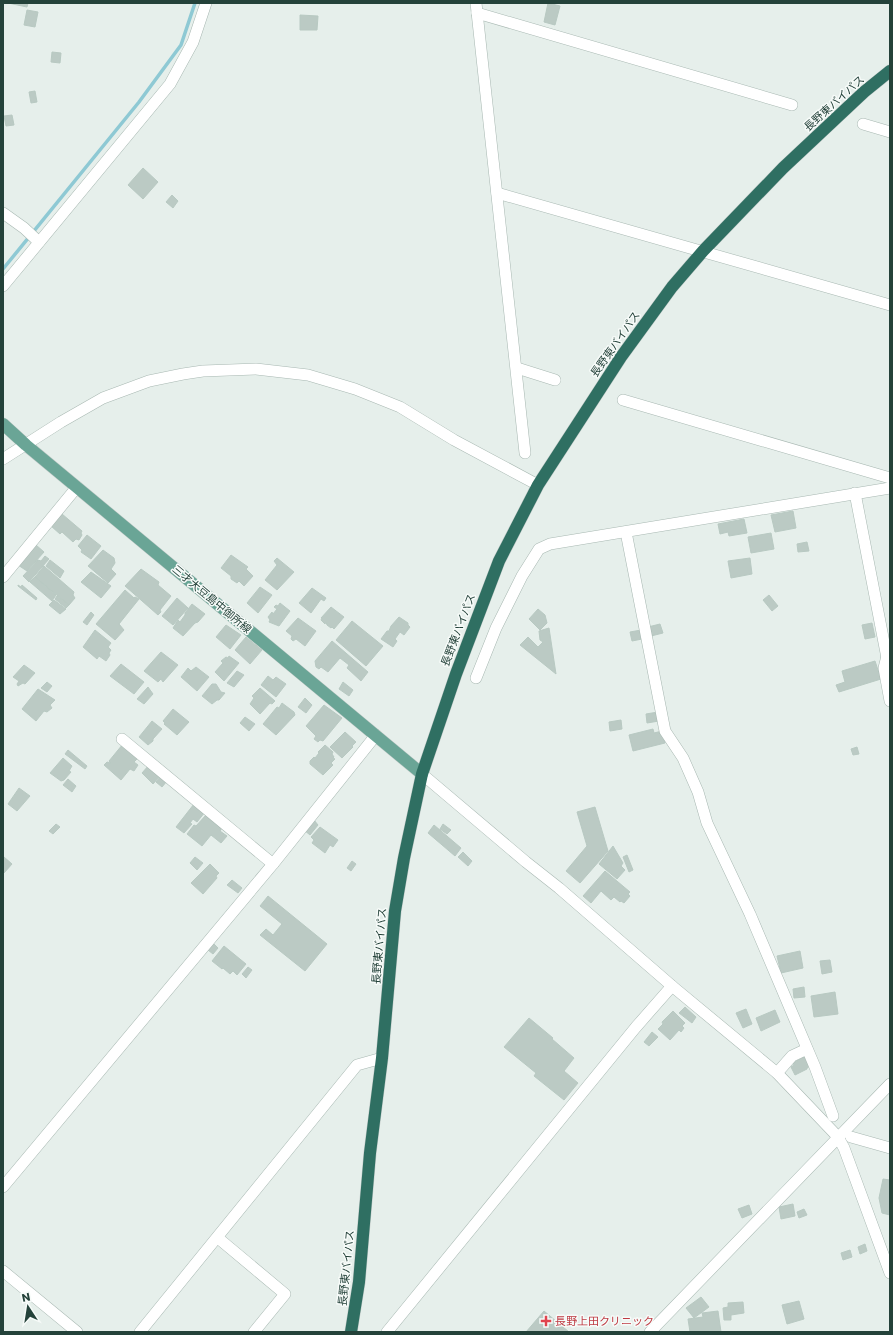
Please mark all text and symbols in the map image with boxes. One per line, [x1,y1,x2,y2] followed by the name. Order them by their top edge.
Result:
[800,71,868,135] street label: 長野東バイパス
[586,308,644,380] street label: 長野東バイパス
[169,561,255,637] street label: 三才大豆島中御所線
[437,591,479,669] street label: 長野東バイパス
[368,907,390,985] street label: 長野東バイパス
[334,1229,358,1307] street label: 長野東バイパス
[8,1287,48,1327] north arrow
[20,1289,32,1306] text: N
[555,1313,654,1329] place label: 長野上田クリニック
[540,1315,552,1327] marker: 長野上田クリニック

